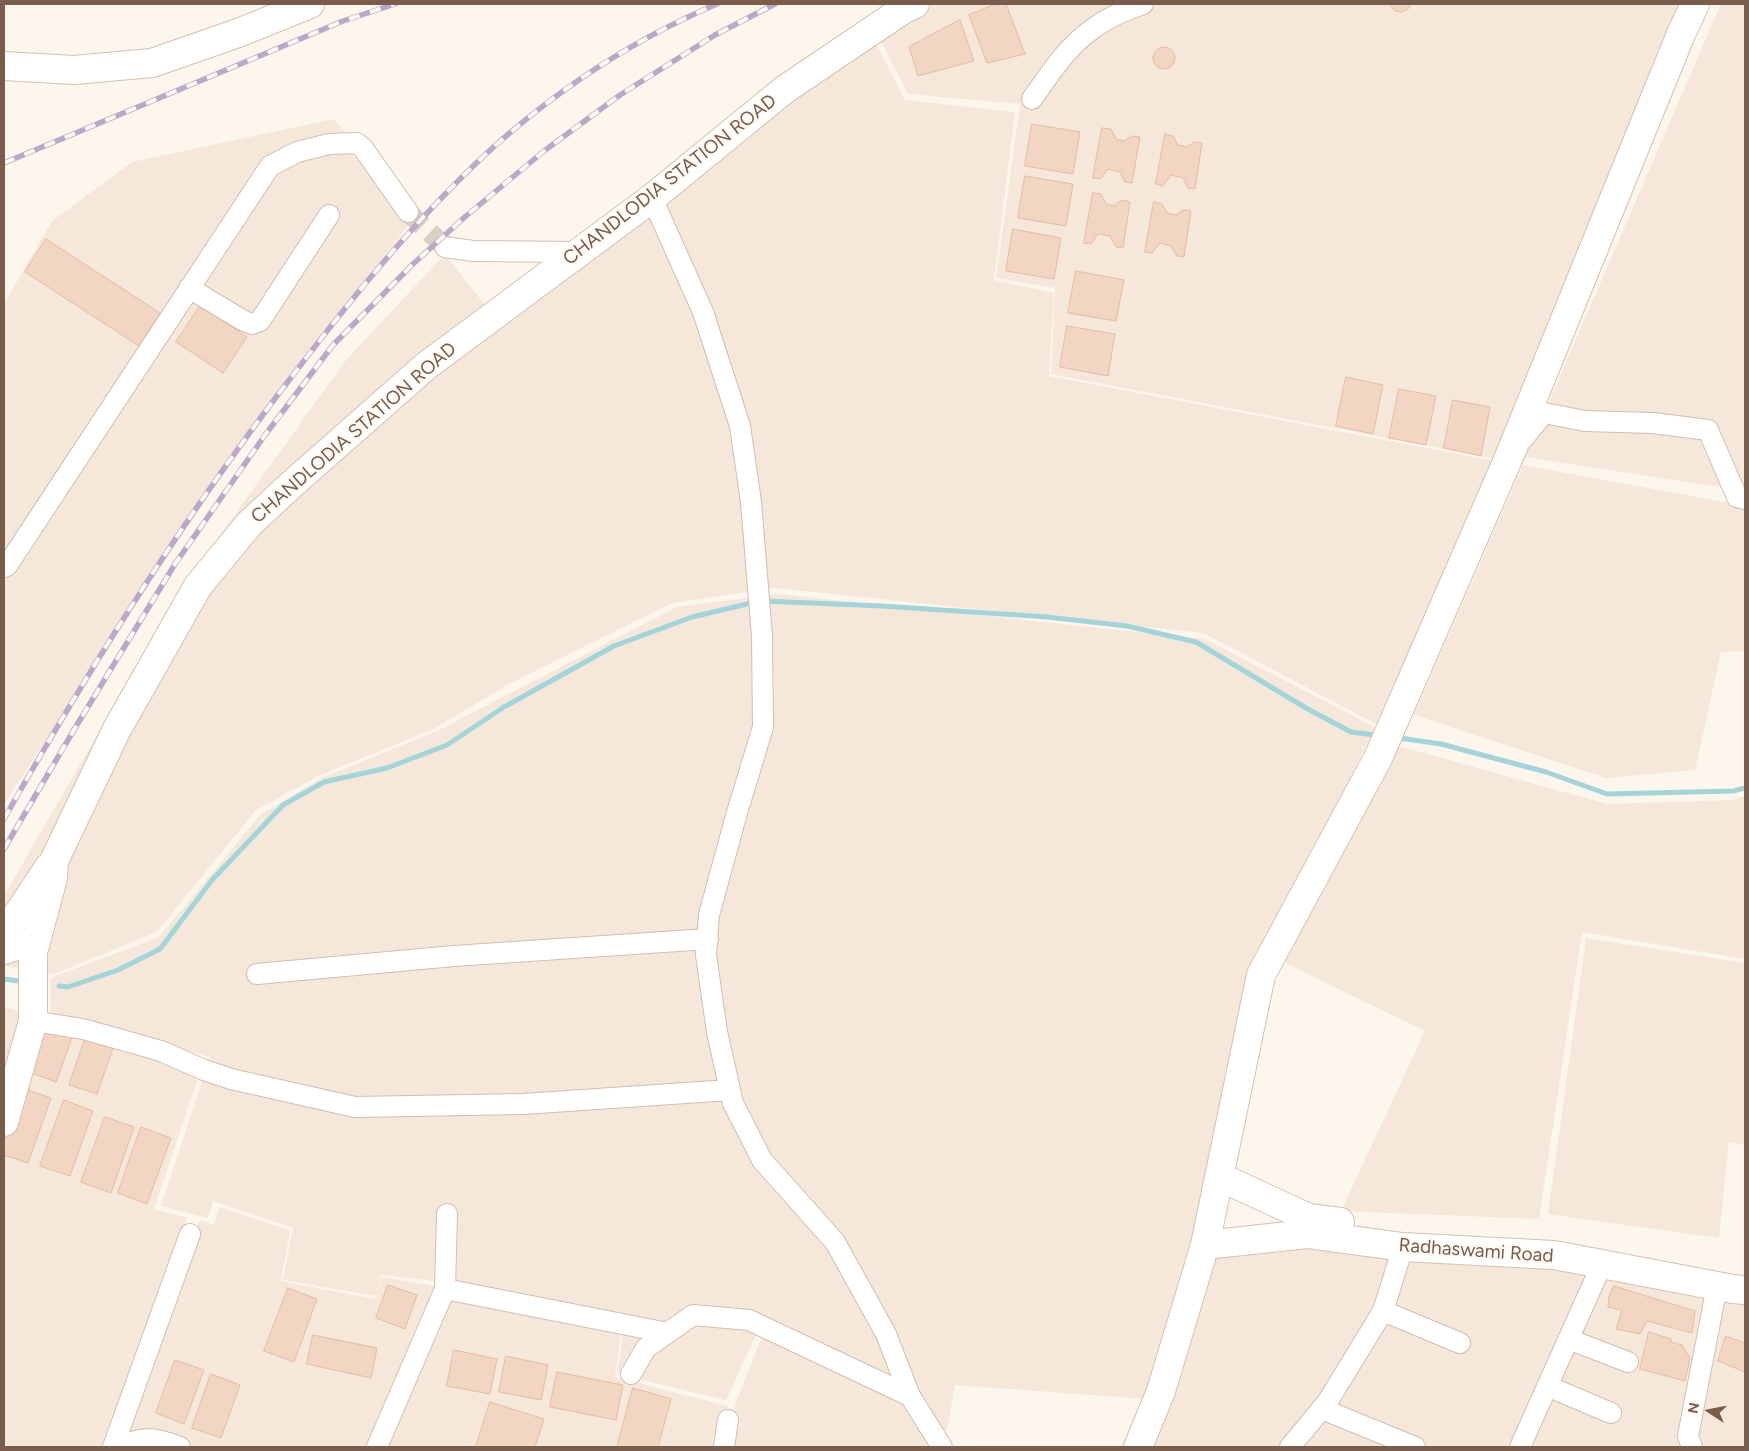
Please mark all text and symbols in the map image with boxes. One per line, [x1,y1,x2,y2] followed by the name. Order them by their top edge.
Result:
[559,90,781,270] street label: CHANDLODIA STATION ROAD
[247,338,461,528] street label: CHANDLODIA STATION ROAD
[1398,1234,1554,1268] street label: Radhaswami Road
[1684,1386,1734,1436] north arrow
[1684,1401,1703,1415] text: N

